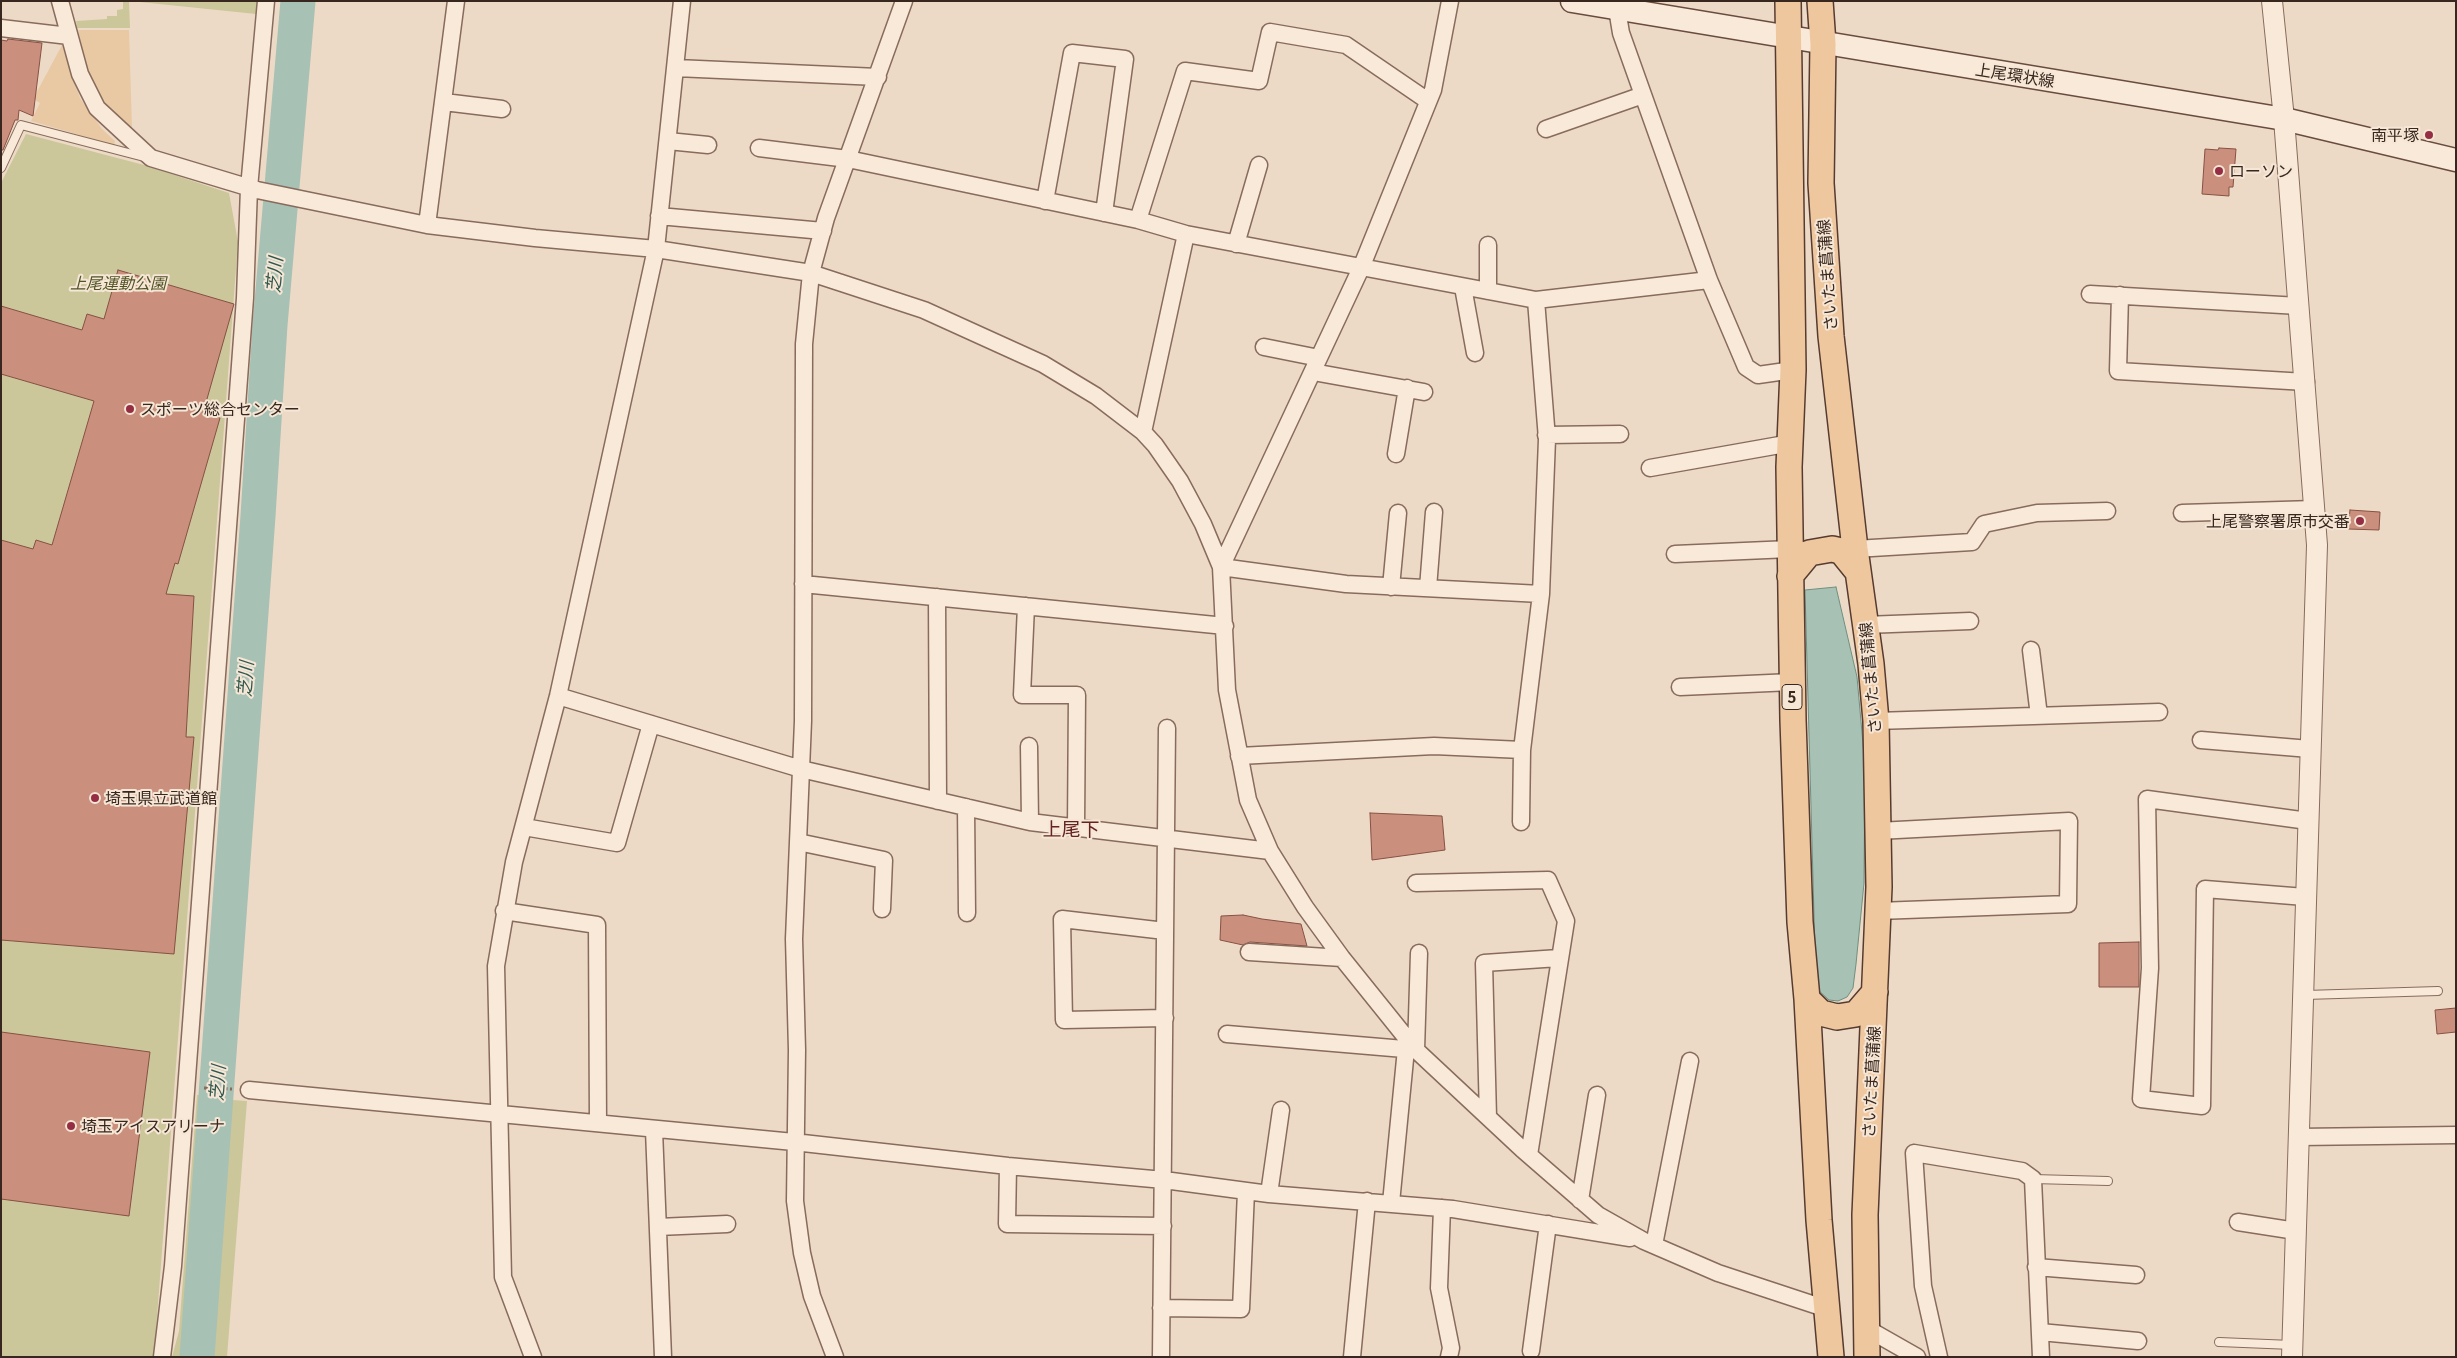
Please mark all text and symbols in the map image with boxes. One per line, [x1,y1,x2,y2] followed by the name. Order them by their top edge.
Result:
[1974,59,2056,91] street label: 上尾環状線
[2371,125,2419,145] place label: 南平塚
[2423,129,2435,141] marker: 南平塚
[2229,161,2293,181] place label: ローソン
[2213,165,2225,177] marker: ローソン
[1814,218,1840,332] street label: さいたま菖蒲線
[262,256,286,294] water label: 芝川
[70,273,166,293] park label: 上尾運動公園
[140,399,300,419] place label: スポーツ総合センター
[124,403,136,415] marker: スポーツ総合センター
[2206,511,2350,531] place label: 上尾警察署原市交番
[2354,515,2366,527] marker: 上尾警察署原市交番
[1856,621,1884,735] street label: さいたま菖蒲線
[233,660,257,698] water label: 芝川
[1782,684,1802,710] road number: 5
[105,788,217,808] place label: 埼玉県立武道館
[89,792,101,804] marker: 埼玉県立武道館
[1043,818,1099,840] district label: 上尾下
[1858,1026,1884,1138] street label: さいたま菖蒲線
[205,1064,229,1102] water label: 芝川
[81,1116,225,1136] place label: 埼玉アイスアリーナ
[65,1120,77,1132] marker: 埼玉アイスアリーナ

